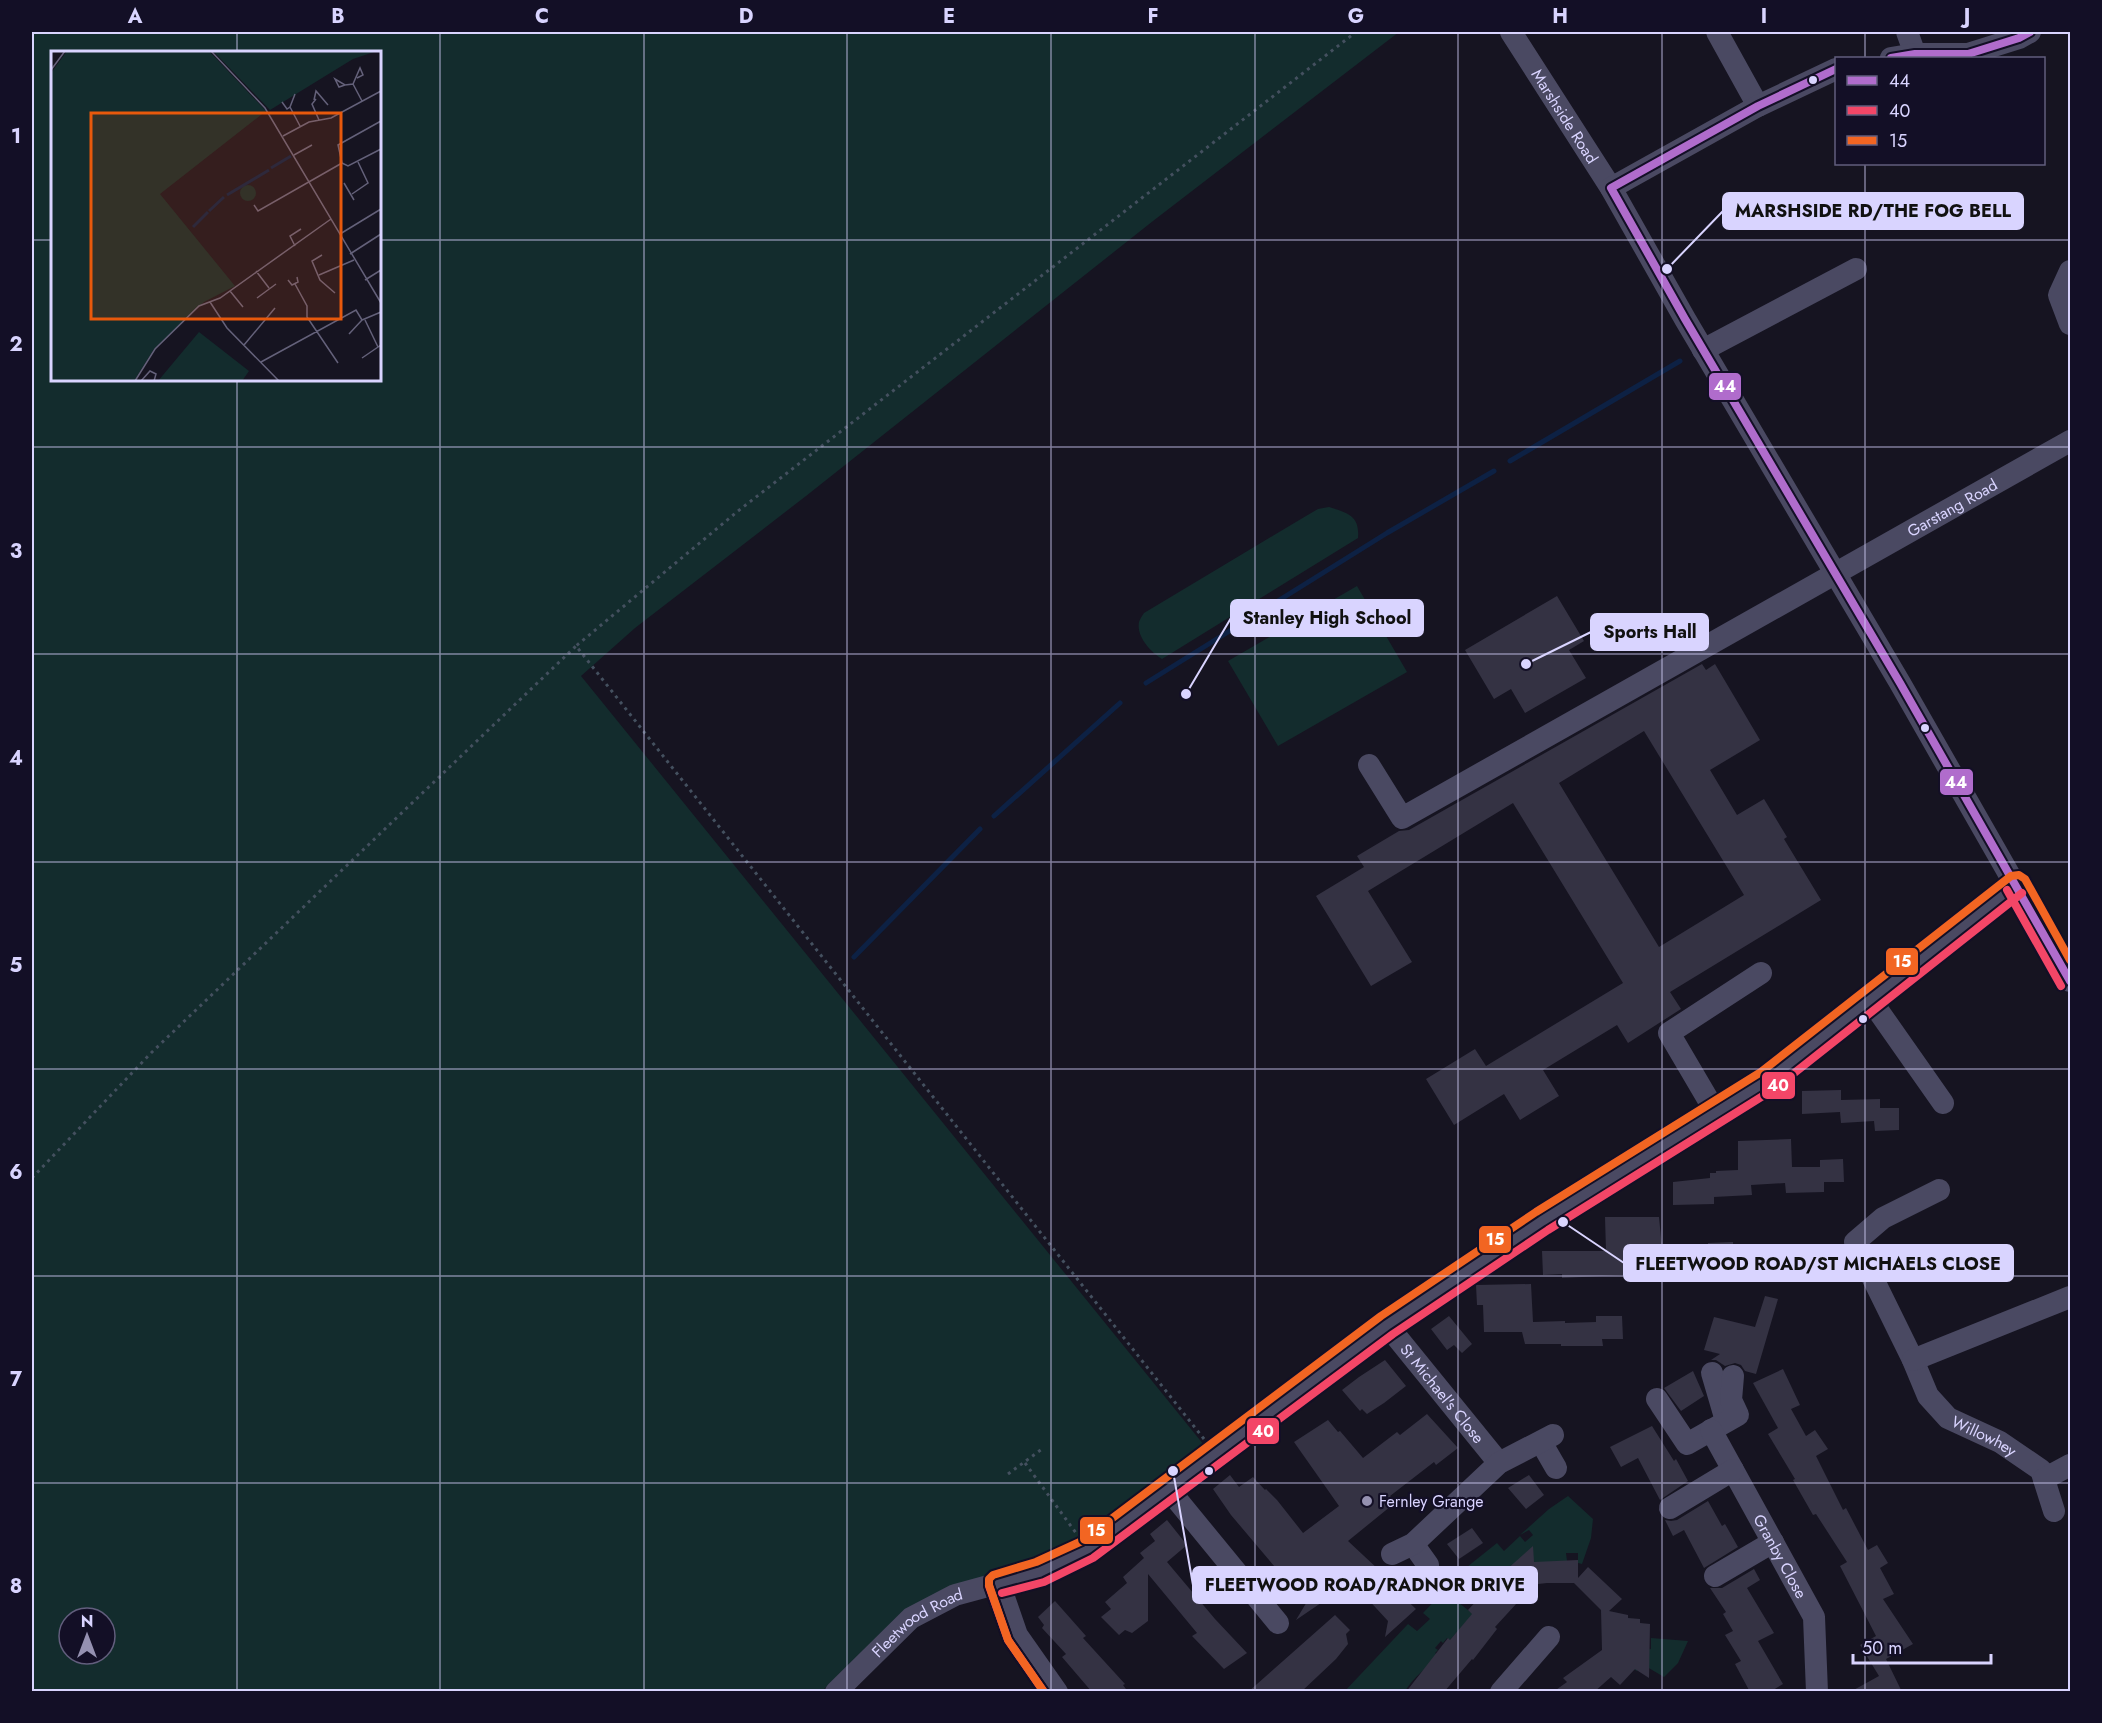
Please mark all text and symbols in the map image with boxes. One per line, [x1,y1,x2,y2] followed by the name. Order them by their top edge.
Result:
[127,2,143,31] text: A
[331,2,345,31] text: B
[535,2,549,31] text: C
[739,2,753,31] text: D
[943,2,955,31] text: E
[1147,2,1159,31] text: F
[1348,2,1364,31] text: G
[1552,2,1568,31] text: H
[1761,2,1767,31] text: I
[1960,2,1970,31] text: J
[51,51,381,381] inset map
[1835,57,2045,165] legend
[1526,64,1604,168] street label: Marshside Road
[1889,68,1910,94] text: 44
[1807,74,1819,86] unlabelled marker
[1889,98,1910,124] text: 40
[11,122,21,151] text: 1
[1889,128,1907,154] text: 15
[1723,193,2023,229] callout: MARSHSIDE RD/THE FOG BELL
[1735,198,2011,224] text: MARSHSIDE RD/THE FOG BELL
[9,330,23,359] text: 2
[1708,372,1742,401] line badge: 44
[1714,375,1736,398] text: 44
[1903,473,2001,542] street label: Garstang Road
[10,537,22,566] text: 3
[1231,600,1423,636] callout: Stanley High School
[1243,605,1411,631] text: Stanley High School
[1591,614,1708,650] callout: Sports Hall
[1603,619,1697,645] text: Sports Hall
[1919,722,1931,734] unlabelled marker
[9,744,23,773] text: 4
[1939,768,1974,796] line badge: 44
[1945,771,1967,794] text: 44
[1885,947,1919,976] line badge: 15
[1893,950,1911,973] text: 15
[10,951,23,980] text: 5
[1857,1013,1869,1025] unlabelled marker
[1761,1071,1796,1100] line badge: 40
[1767,1074,1789,1097] text: 40
[9,1158,23,1187] text: 6
[1478,1225,1512,1254] line badge: 15
[1486,1228,1504,1251] text: 15
[1624,1245,2013,1281] callout: FLEETWOOD ROAD/ST MICHAELS CLOSE
[1635,1251,2001,1277] text: FLEETWOOD ROAD/ST MICHAELS CLOSE
[1395,1338,1490,1448] street label: St Michael's Close
[10,1365,23,1394] text: 7
[1948,1410,2022,1462] street label: Willowhey
[1246,1417,1280,1445] line badge: 40
[1252,1420,1274,1443] text: 40
[1203,1465,1215,1477] unlabelled marker
[1379,1490,1484,1513] place label: Fernley Grange
[1360,1494,1374,1508] marker: Fernley Grange
[1748,1510,1813,1602] street label: Granby Close
[1079,1516,1114,1545] line badge: 15
[1087,1519,1105,1542] text: 15
[1193,1567,1537,1603] callout: FLEETWOOD ROAD/RADNOR DRIVE
[10,1572,22,1601] text: 8
[1205,1572,1525,1598] text: FLEETWOOD ROAD/RADNOR DRIVE
[866,1582,965,1662] street label: Fleetwood Road
[57,1606,117,1666] north arrow
[81,1610,93,1633] text: N
[1853,1627,1991,1665] scale bar
[1862,1635,1902,1661] text: 50 m

